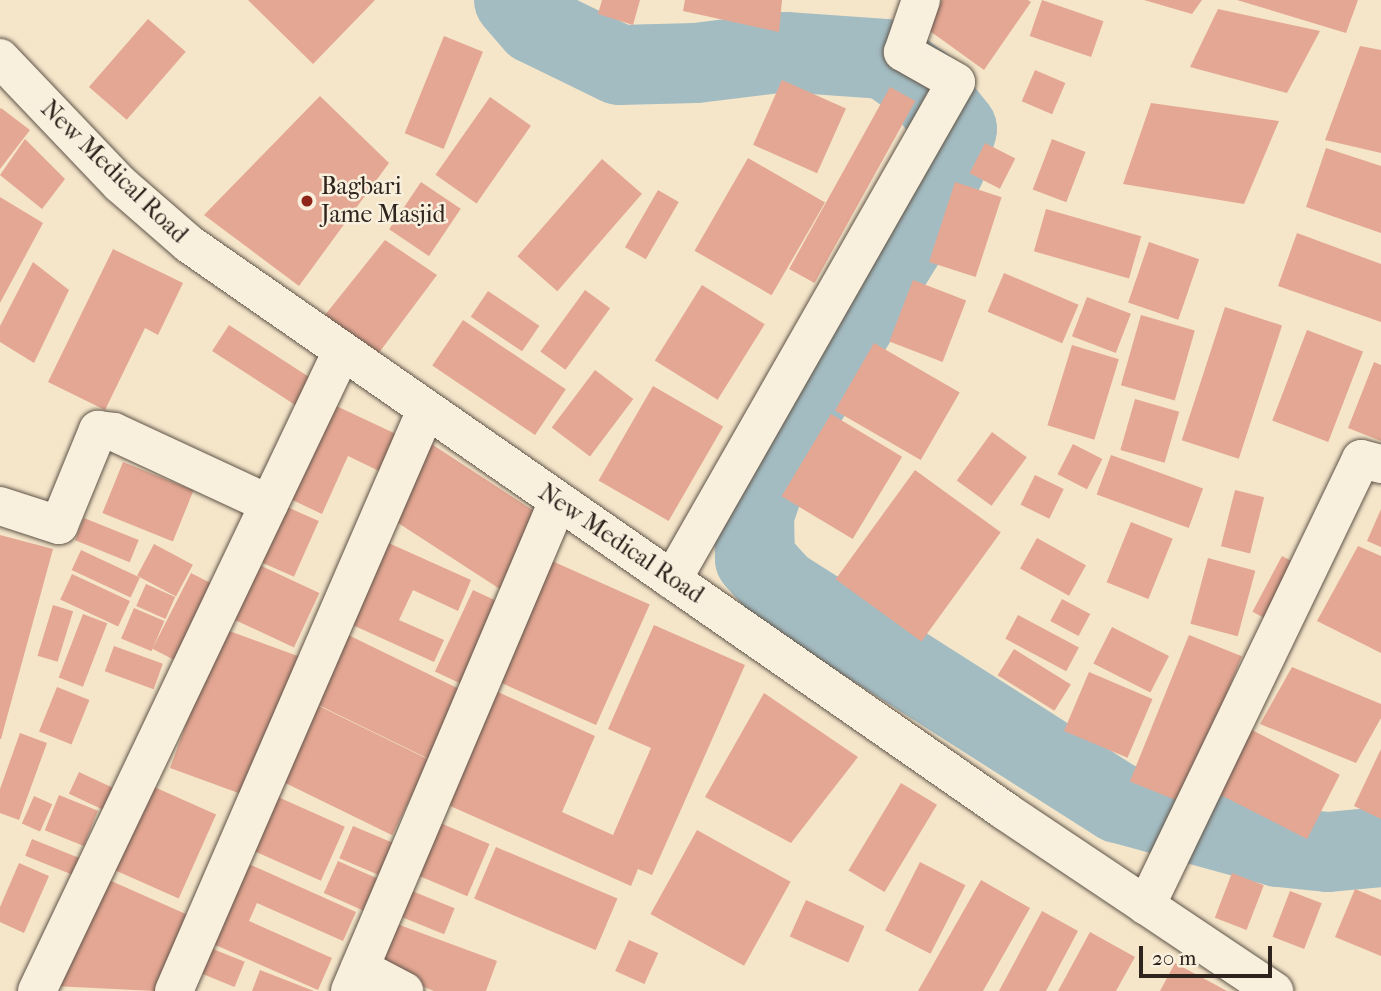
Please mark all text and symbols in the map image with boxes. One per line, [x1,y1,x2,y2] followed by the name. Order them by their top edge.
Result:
[35,95,193,249] street label: New Medical Road
[321,173,446,229] place label: Bagbari Jame Masjid
[299,193,315,209] marker: Bagbari Jame Masjid
[533,478,709,610] street label: New Medical Road
[1143,932,1276,976] scale bar
[1152,946,1196,970] text: 20 m

